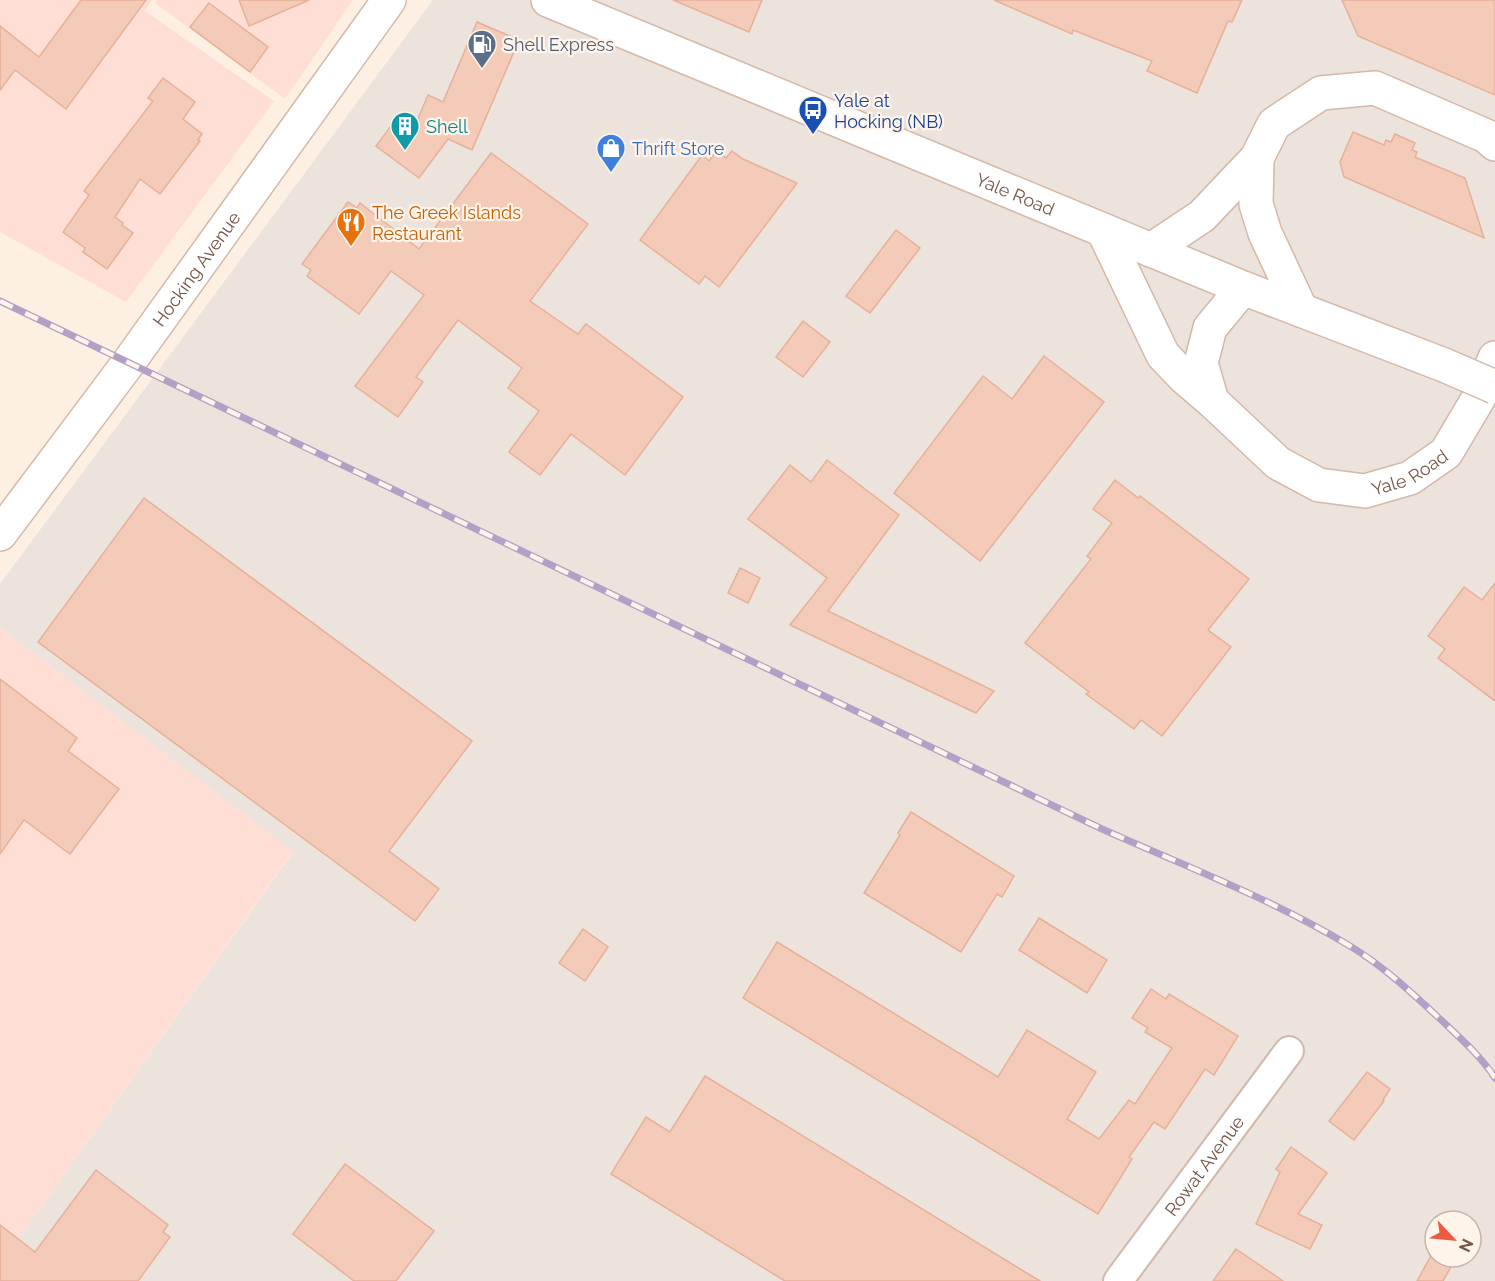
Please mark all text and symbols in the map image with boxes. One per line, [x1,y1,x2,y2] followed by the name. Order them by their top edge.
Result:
[466,28,498,70] fuel station icon: Shell Express
[503,34,614,55] place label: Shell Express
[834,90,943,132] place label: Yale at Hocking (NB)
[797,94,829,136] bus stop icon: Yale at Hocking (NB)
[389,110,421,152] building icon: Shell
[426,116,468,137] place label: Shell
[595,132,627,174] shop icon: Thrift Store
[632,138,725,159] place label: Thrift Store
[973,168,1058,219] street label: Yale Road
[372,202,521,244] place label: The Greek Islands Restaurant
[335,206,367,248] restaurant icon: The Greek Islands Restaurant
[148,207,245,330] street label: Hocking Avenue
[1369,445,1452,499] street label: Yale Road
[1160,1111,1248,1220] street label: Rowat Avenue
[1423,1209,1483,1269] north arrow
[1455,1236,1477,1255] text: N

